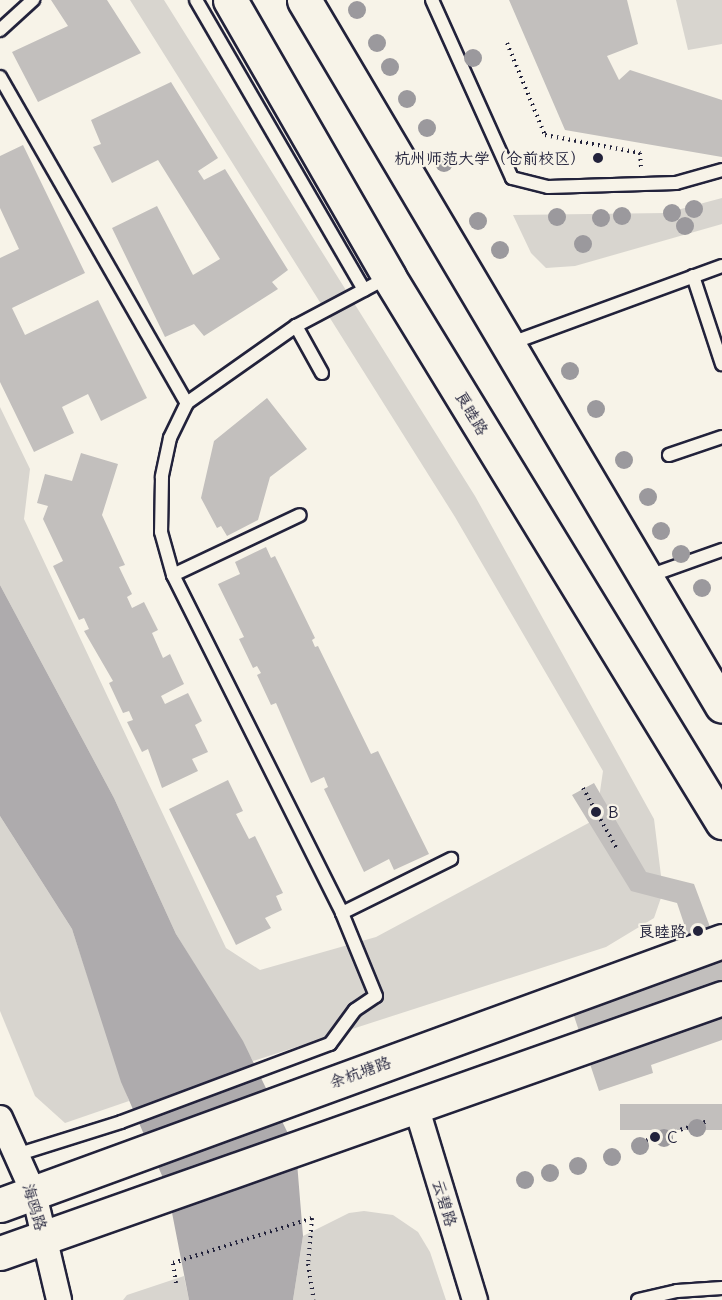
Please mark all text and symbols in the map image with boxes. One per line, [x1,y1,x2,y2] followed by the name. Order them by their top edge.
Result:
[394,148,586,168] place label: 杭州师范大学（仓前校区）
[591,151,605,165] marker: 杭州师范大学（仓前校区）
[451,387,493,439] street label: 良睦路
[608,802,618,822] place label: B
[589,805,603,819] marker: B
[638,921,686,941] place label: 良睦路
[691,924,705,938] marker: 良睦路
[327,1052,393,1092] street label: 余杭塘路
[667,1127,678,1147] place label: C
[648,1130,662,1144] marker: C
[429,1177,461,1229] street label: 云碧路
[19,1181,51,1233] street label: 海鸥路

